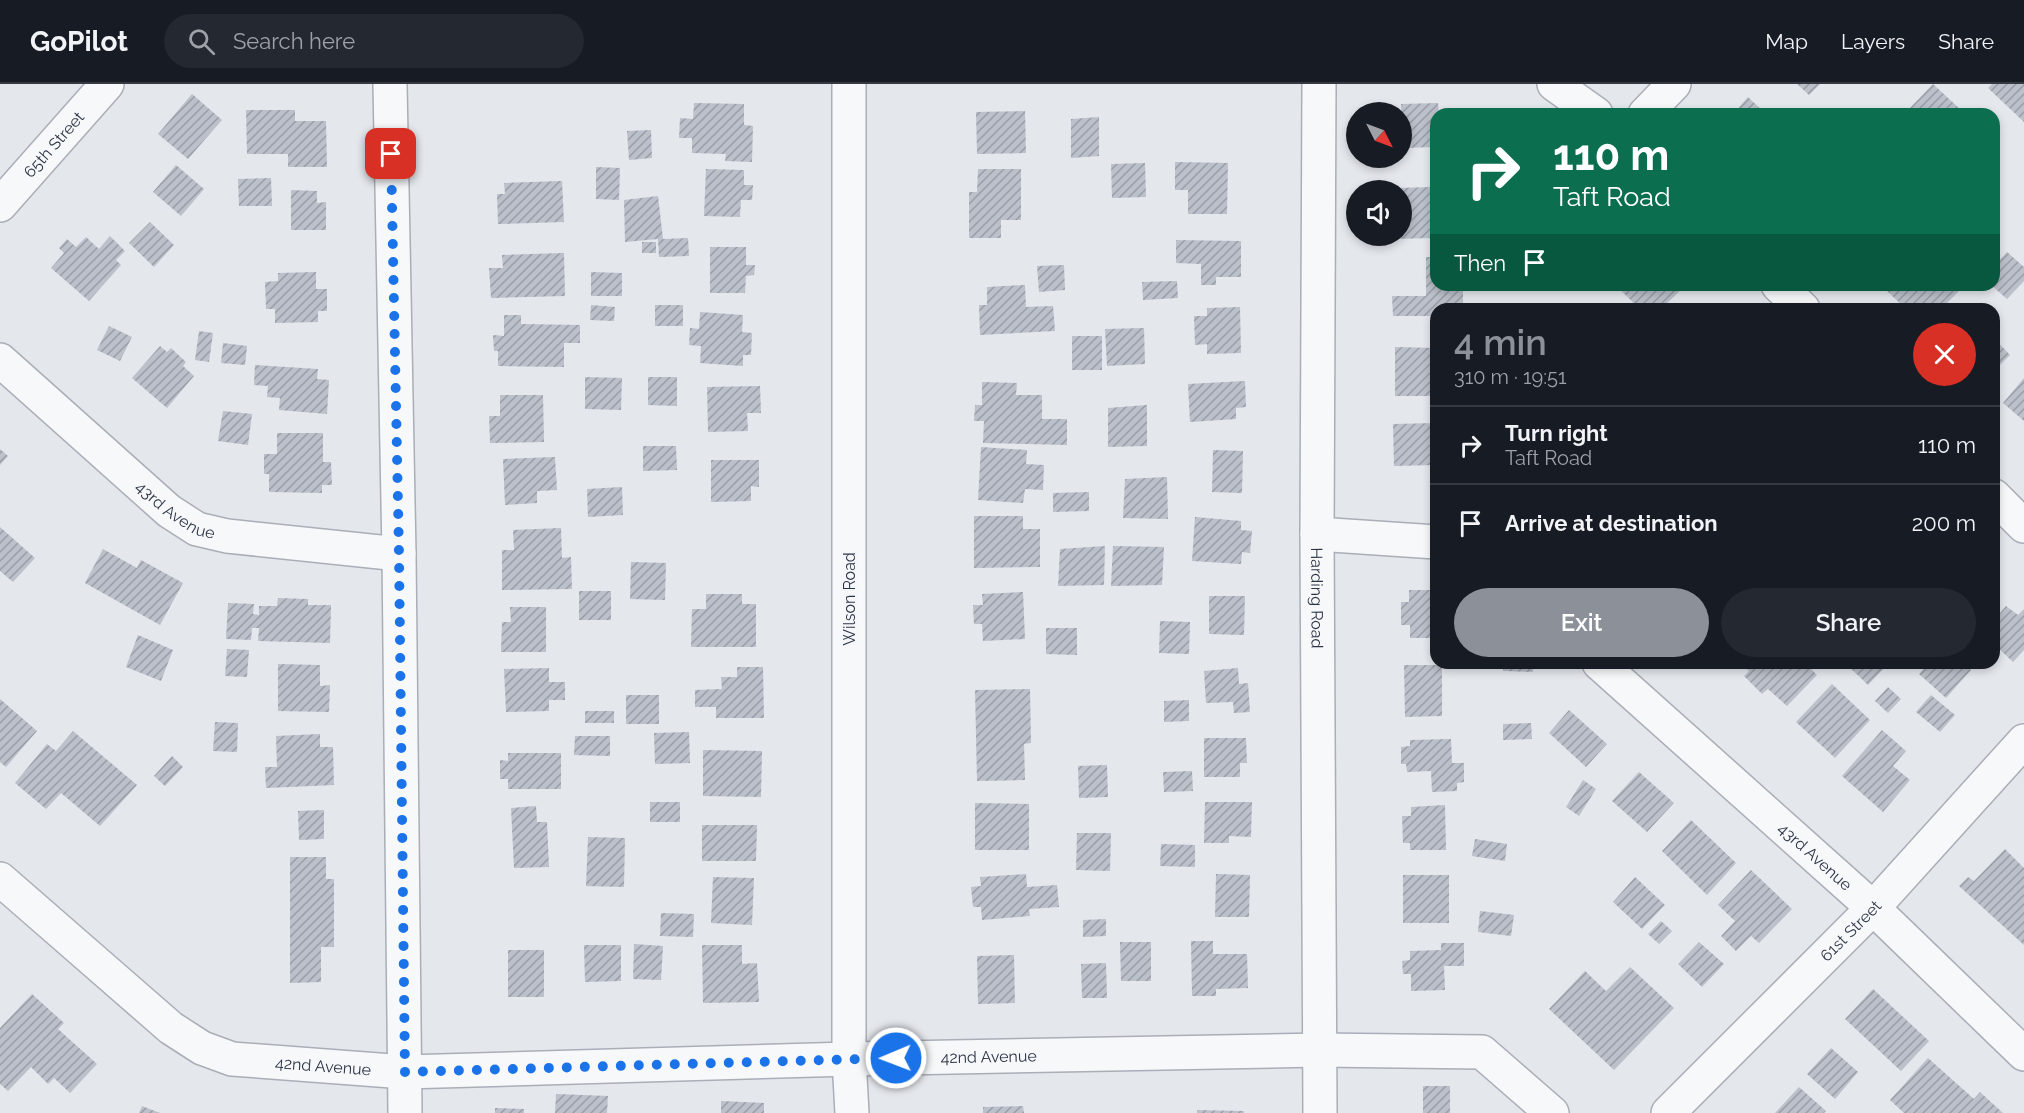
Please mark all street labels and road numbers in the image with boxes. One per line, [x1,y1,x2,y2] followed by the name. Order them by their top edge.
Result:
[20,107,88,181] street label: 65th Street
[132,477,217,542] street label: 43rd Avenue
[1308,547,1327,649] street label: Harding Road
[840,552,859,646] street label: Wilson Road
[1774,818,1856,894] street label: 43rd Avenue
[1816,896,1885,965] street label: 61st Street
[940,1046,1037,1067] street label: 42nd Avenue
[274,1053,372,1079] street label: 42nd Avenue

